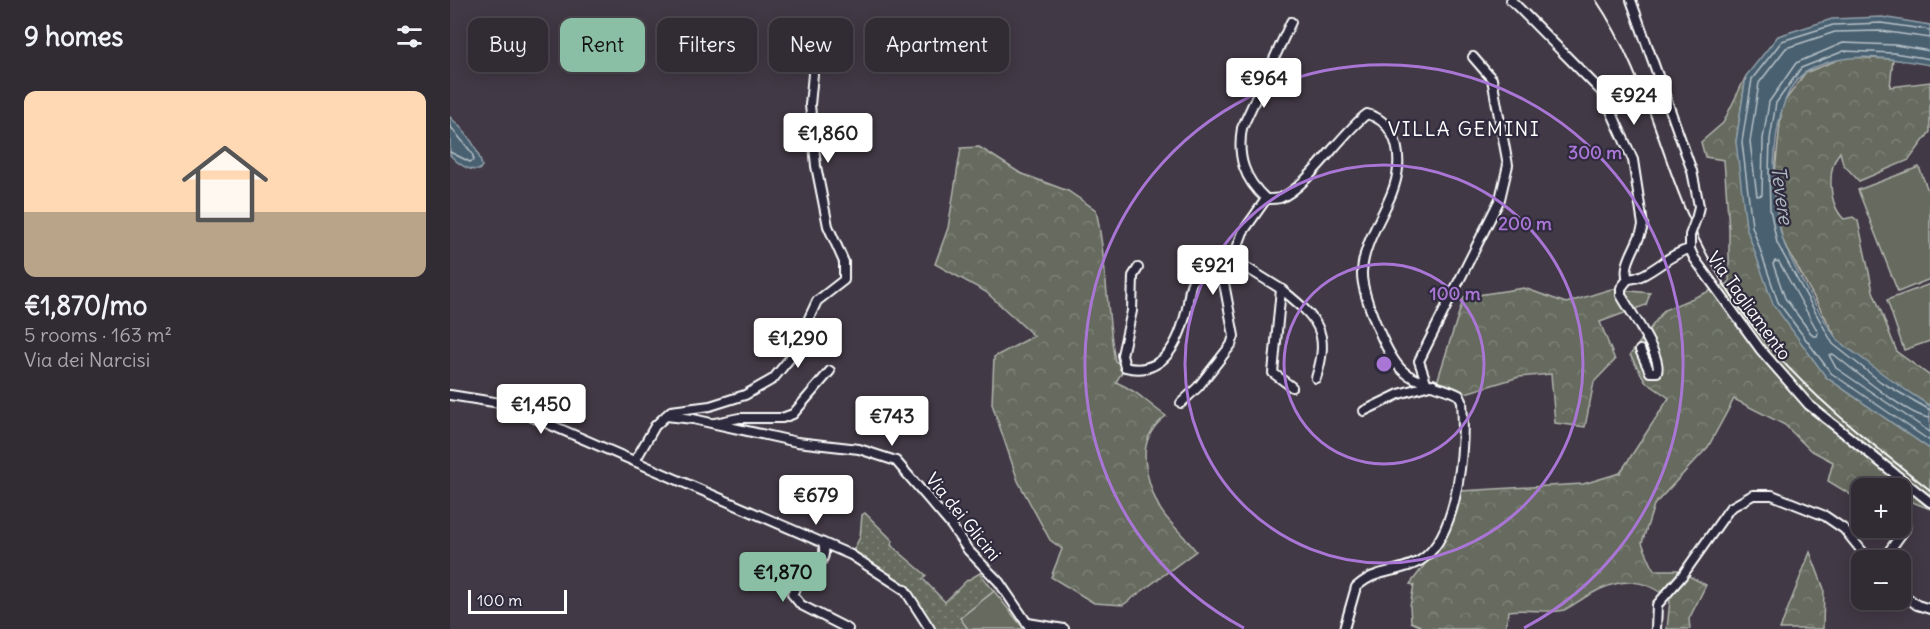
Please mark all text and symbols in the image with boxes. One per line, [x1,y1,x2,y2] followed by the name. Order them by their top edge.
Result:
[468,18,548,72] chip: Buy
[560,18,645,72] chip: Rent
[657,18,757,72] chip: Filters
[769,18,853,72] chip: New
[865,18,1009,72] chip: Apartment
[24,20,123,53] text: 9 homes
[393,20,426,53] icon: filters
[1228,58,1300,109] pin: €964
[1240,65,1288,90] text: €964
[1598,75,1670,126] pin: €924
[1611,82,1657,107] text: €924
[779,113,877,164] pin: €1,860
[1388,116,1540,141] district label: VILLA GEMINI
[798,120,859,145] text: €1,860
[171,130,279,238] icon: home
[1568,141,1622,164] text: 300 m
[1766,164,1799,227] water label: Tevere
[1498,212,1552,235] text: 200 m
[1177,245,1249,296] pin: €921
[1702,247,1797,364] street label: Via Tagliamento
[1191,252,1235,277] text: €921
[1430,282,1481,305] text: 100 m
[24,289,147,322] text: €1,870/mo
[749,318,847,369] pin: €1,290
[24,322,172,347] text: 5 rooms · 163 m²
[768,325,828,350] text: €1,290
[24,347,150,372] text: Via dei Narcisi
[1374,354,1394,374] centre of rings
[492,384,590,435] pin: €1,450
[511,391,571,416] text: €1,450
[856,396,928,447] pin: €743
[869,403,915,428] text: €743
[921,468,1006,566] street label: Via dei Glicini
[780,475,852,526] pin: €679
[1851,478,1911,610] map controls
[1851,478,1911,538] button: +
[793,482,839,507] text: €679
[1851,550,1911,610] button: −
[734,552,832,603] pin: €1,870
[753,559,813,584] text: €1,870
[468,587,567,614] scale bar
[477,590,522,610] text: 100 m

